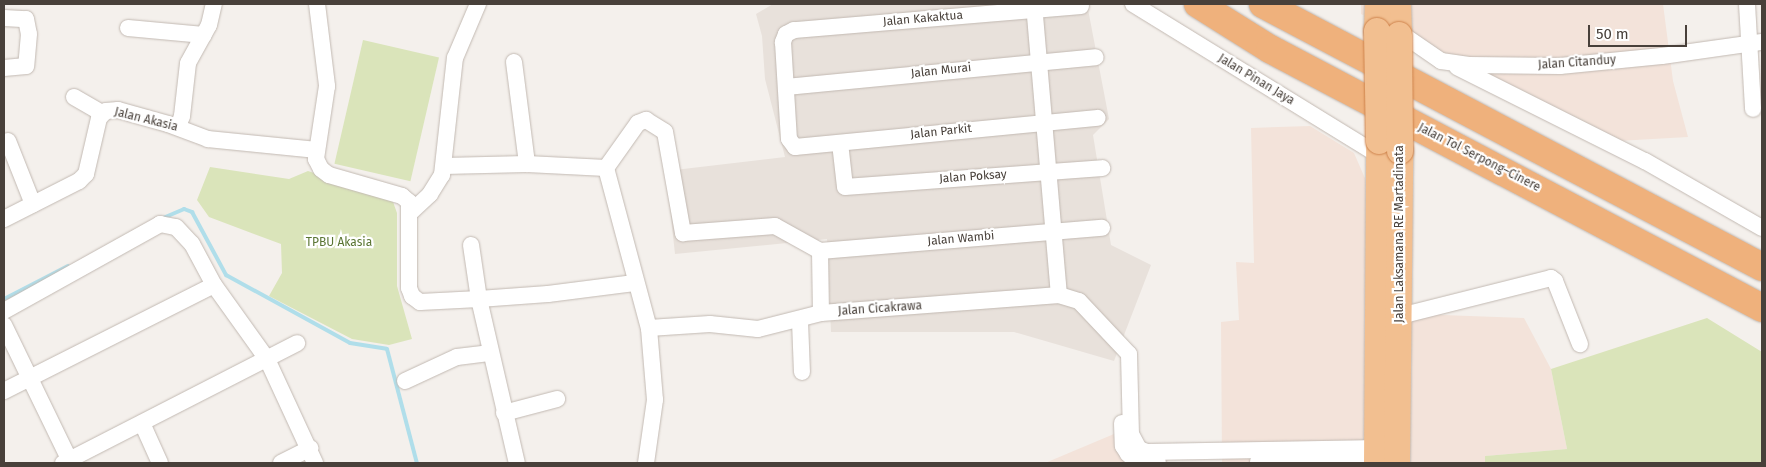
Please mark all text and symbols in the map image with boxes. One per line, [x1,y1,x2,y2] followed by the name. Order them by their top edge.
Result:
[882,8,964,30] street label: Jalan Kakaktua
[1591,15,1690,47] scale bar
[1596,25,1629,43] text: 50 m
[1215,52,1297,108] street label: Jalan Pinan Jaya
[1537,53,1617,73] street label: Jalan Citanduy
[910,61,972,81] street label: Jalan Murai
[113,105,179,135] street label: Jalan Akasia
[1415,121,1543,195] street label: Jalan Tol Serpong–Cinere
[910,122,972,142] street label: Jalan Parkit
[1393,145,1407,323] street label: Jalan Laksamana RE Martadinata
[939,167,1007,187] street label: Jalan Poksay
[927,229,995,249] street label: Jalan Wambi
[306,236,372,250] park label: TPBU Akasia
[837,299,923,319] street label: Jalan Cicakrawa

